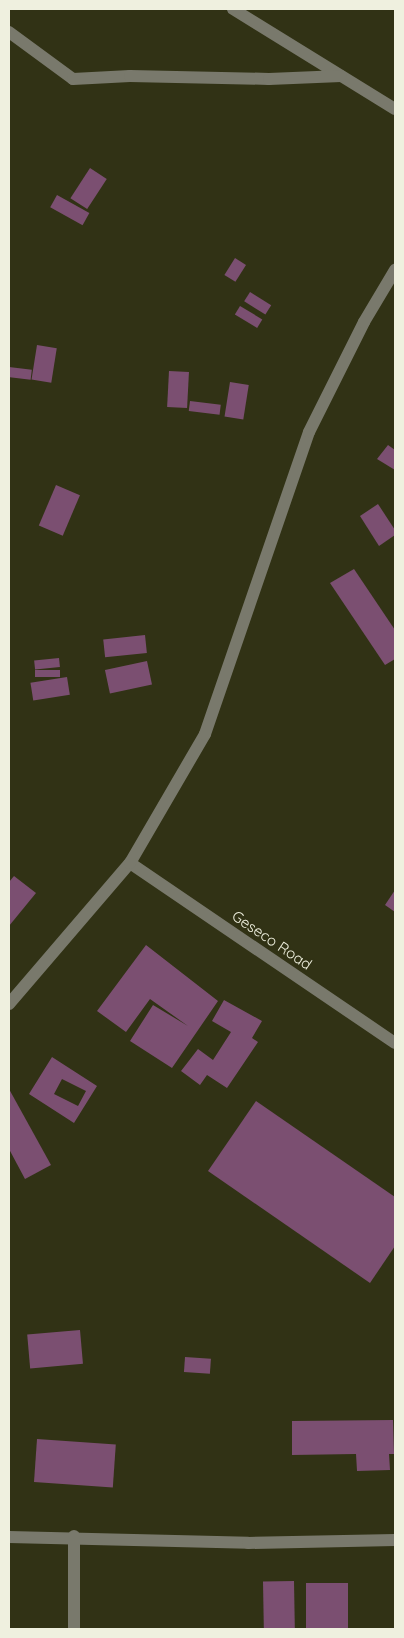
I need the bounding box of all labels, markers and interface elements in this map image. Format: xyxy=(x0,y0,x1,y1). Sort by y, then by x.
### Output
street label: Geseco Road xyxy=(229,907,315,973)

